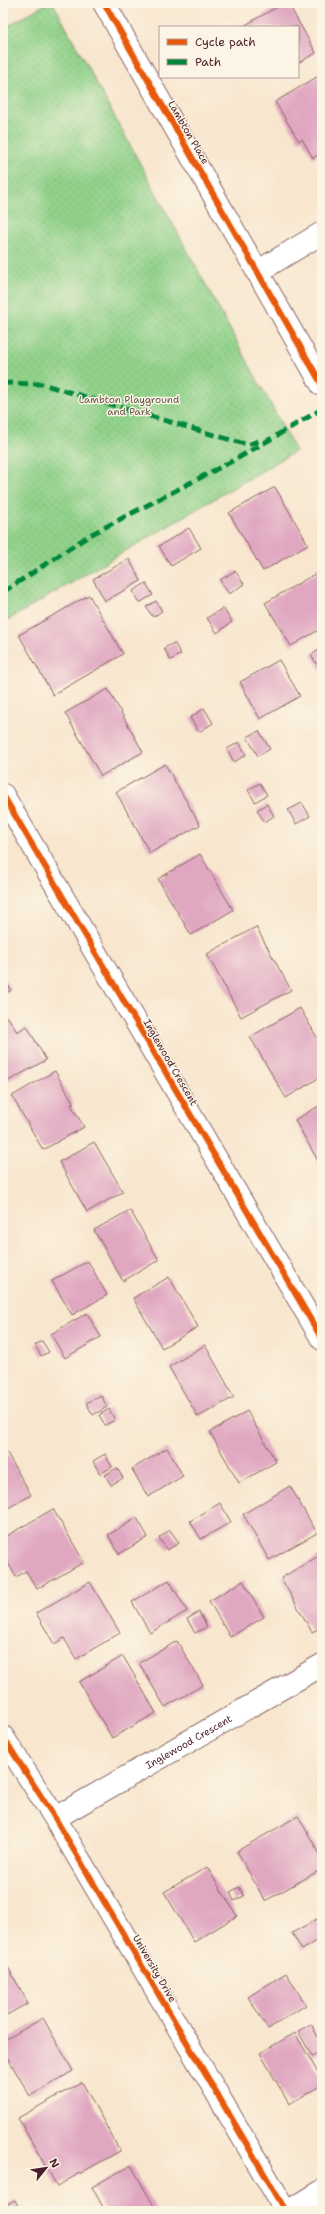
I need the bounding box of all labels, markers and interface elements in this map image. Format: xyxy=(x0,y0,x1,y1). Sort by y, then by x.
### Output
legend xyxy=(159,26,299,78)
text: Cycle path xyxy=(195,34,256,50)
text: Path xyxy=(195,54,221,70)
street label: Lambton Place xyxy=(165,98,212,167)
park label: Lambton Playground and Park xyxy=(79,393,180,418)
street label: Inglewood Crescent xyxy=(141,1017,201,1108)
street label: Inglewood Crescent xyxy=(143,1712,234,1772)
street label: University Drive xyxy=(130,1932,179,2005)
north arrow xyxy=(26,2148,66,2188)
text: N xyxy=(46,2156,63,2171)

